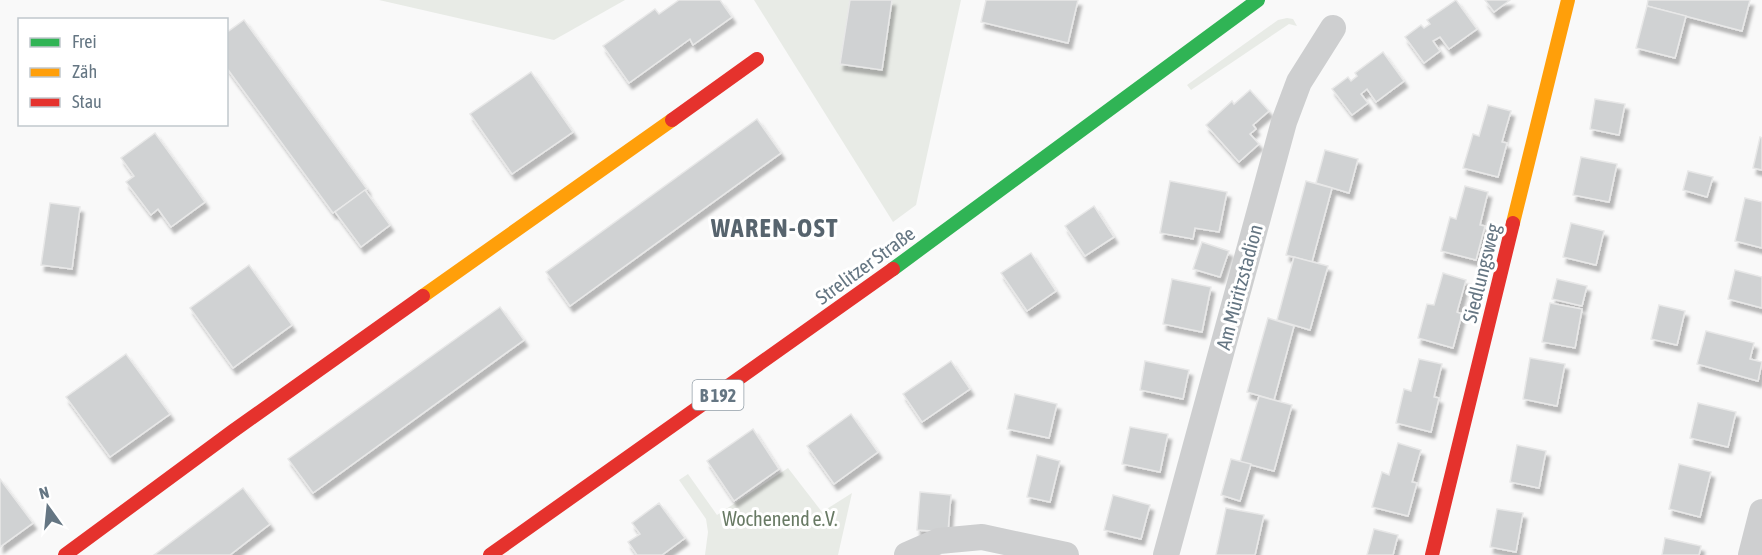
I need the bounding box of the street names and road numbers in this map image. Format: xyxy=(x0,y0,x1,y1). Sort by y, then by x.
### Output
street label: Strelitzer Straße xyxy=(811,221,919,309)
street label: Siedlungsweg xyxy=(1458,221,1504,325)
street label: Am Müritzstadion xyxy=(1211,222,1267,352)
road number: B 192 xyxy=(692,380,744,410)

